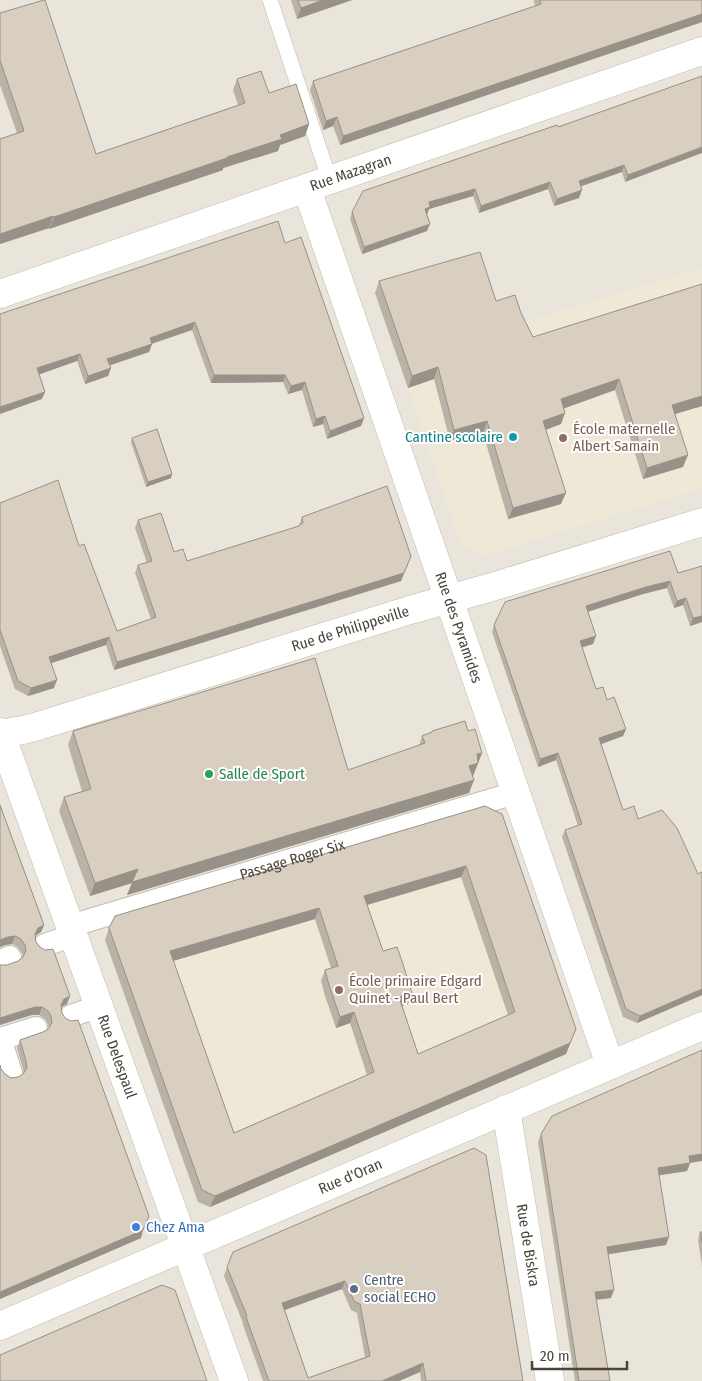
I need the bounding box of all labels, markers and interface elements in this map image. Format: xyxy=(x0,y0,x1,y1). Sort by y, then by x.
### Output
street label: Rue Mazagran xyxy=(307,150,394,195)
place label: École maternelle Albert Samain xyxy=(573,420,675,455)
place label: Cantine scolaire xyxy=(405,428,503,446)
marker: Cantine scolaire xyxy=(507,431,519,443)
marker: École maternelle Albert Samain xyxy=(557,432,569,444)
street label: Rue des Pyramides xyxy=(431,570,486,685)
street label: Rue de Philippeville xyxy=(289,602,411,655)
place label: Salle de Sport xyxy=(219,765,305,783)
marker: Salle de Sport xyxy=(203,768,215,780)
street label: Passage Roger Six xyxy=(238,835,347,884)
place label: École primaire Edgard Quinet - Paul Bert xyxy=(349,972,482,1007)
marker: École primaire Edgard Quinet - Paul Bert xyxy=(333,984,345,996)
street label: Rue Delespaul xyxy=(94,1012,140,1101)
street label: Rue d'Oran xyxy=(316,1155,385,1198)
street label: Rue de Biskra xyxy=(512,1203,544,1288)
place label: Chez Ama xyxy=(146,1218,205,1236)
marker: Chez Ama xyxy=(130,1221,142,1233)
place label: Centre social ECHO xyxy=(364,1271,436,1306)
marker: Centre social ECHO xyxy=(348,1283,360,1295)
scale bar xyxy=(532,1338,627,1370)
text: 20 m xyxy=(540,1347,570,1365)

